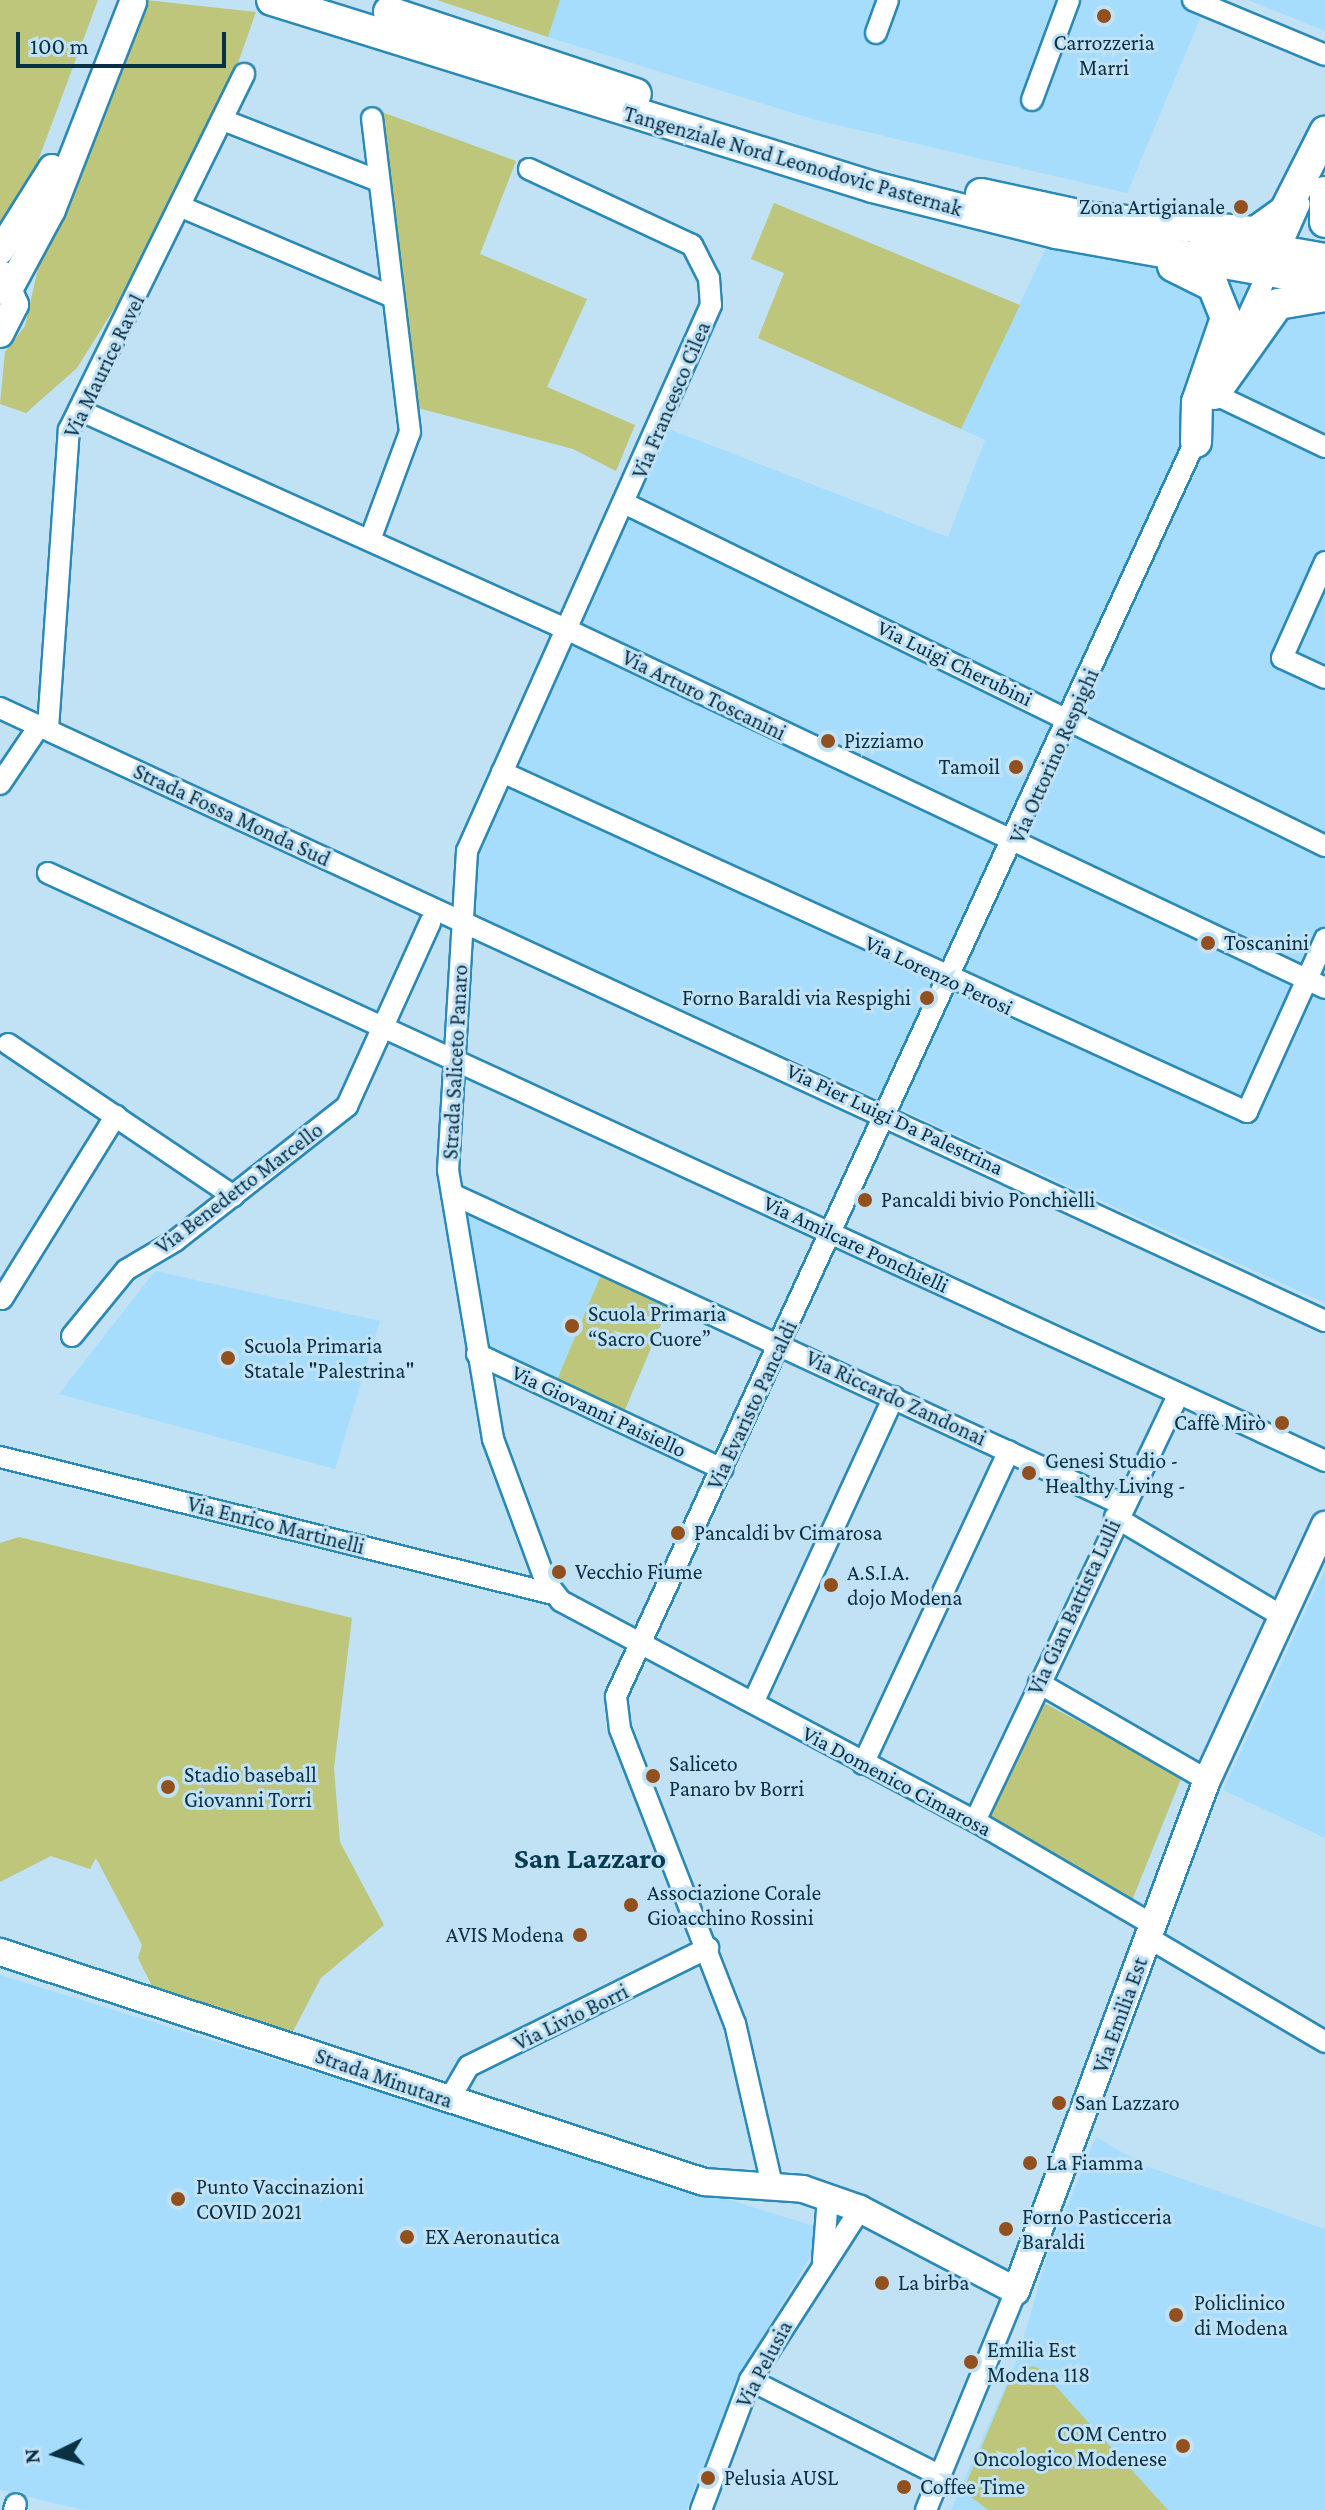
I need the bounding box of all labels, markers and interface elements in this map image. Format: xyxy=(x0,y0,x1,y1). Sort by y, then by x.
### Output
marker: Carrozzeria Marri xyxy=(1095,7,1113,25)
scale bar xyxy=(20,16,230,66)
place label: Carrozzeria Marri xyxy=(1053,29,1155,80)
text: 100 m xyxy=(30,32,89,59)
street label: Tangenziale Nord Leonodovic Pasternak xyxy=(621,100,965,222)
place label: Zona Artigianale xyxy=(1079,194,1225,220)
marker: Zona Artigianale xyxy=(1232,198,1250,216)
street label: Via Maurice Ravel xyxy=(58,290,150,442)
street label: Via Francesco Cilea xyxy=(626,317,716,483)
street label: Via Luigi Cherubini xyxy=(873,614,1037,712)
street label: Via Arturo Toscanini xyxy=(618,644,790,746)
street label: Via Ottorino Respighi xyxy=(1004,665,1104,847)
place label: Pizziamo xyxy=(844,728,924,754)
marker: Pizziamo xyxy=(819,732,837,750)
place label: Tamoil xyxy=(938,754,1000,780)
street label: Strada Fossa Monda Sud xyxy=(129,758,335,872)
marker: Tamoil xyxy=(1007,758,1025,776)
street label: Via Lorenzo Perosi xyxy=(861,929,1017,1021)
place label: Toscanini xyxy=(1224,930,1309,956)
marker: Toscanini xyxy=(1199,934,1217,952)
street label: Strada Saliceto Panaro xyxy=(437,964,473,1160)
place label: Forno Baraldi via Respighi xyxy=(682,985,911,1011)
marker: Forno Baraldi via Respighi xyxy=(918,989,936,1007)
street label: Via Pier Luigi Da Palestrina xyxy=(782,1057,1008,1181)
street label: Via Benedetto Marcello xyxy=(150,1116,328,1260)
place label: Pancaldi bivio Ponchielli xyxy=(881,1187,1095,1213)
street label: Via Amilcare Ponchielli xyxy=(759,1189,953,1299)
marker: Pancaldi bivio Ponchielli xyxy=(856,1191,874,1209)
place label: Scuola Primaria “Sacro Cuore” xyxy=(588,1300,726,1352)
street label: Via Evaristo Pancaldi xyxy=(701,1316,803,1494)
marker: Scuola Primaria “Sacro Cuore” xyxy=(563,1317,581,1335)
place label: Scuola Primaria Statale "Palestrina" xyxy=(244,1332,414,1384)
street label: Via Riccardo Zandonai xyxy=(802,1345,990,1451)
marker: Scuola Primaria Statale "Palestrina" xyxy=(219,1349,237,1367)
street label: Via Giovanni Paisiello xyxy=(507,1359,691,1463)
place label: Caffè Mirò xyxy=(1174,1410,1266,1436)
marker: Caffè Mirò xyxy=(1273,1414,1291,1432)
place label: Genesi Studio - Healthy Living - xyxy=(1045,1447,1186,1498)
marker: Genesi Studio - Healthy Living - xyxy=(1020,1464,1038,1482)
street label: Via Enrico Martinelli xyxy=(185,1490,367,1560)
street label: Via Gian Battista Lulli xyxy=(1022,1515,1126,1699)
place label: Pancaldi bv Cimarosa xyxy=(694,1520,882,1546)
marker: Pancaldi bv Cimarosa xyxy=(669,1524,687,1542)
place label: Vecchio Fiume xyxy=(575,1559,702,1585)
place label: A.S.I.A. dojo Modena xyxy=(847,1559,962,1610)
marker: Vecchio Fiume xyxy=(550,1563,568,1581)
marker: A.S.I.A. dojo Modena xyxy=(822,1576,840,1594)
street label: Via Domenico Cimarosa xyxy=(798,1720,996,1842)
place label: Saliceto Panaro bv Borri xyxy=(669,1750,804,1802)
place label: Stadio baseball Giovanni Torri xyxy=(184,1761,317,1812)
marker: Saliceto Panaro bv Borri xyxy=(644,1767,662,1785)
marker: Stadio baseball Giovanni Torri xyxy=(159,1778,177,1796)
district label: San Lazzaro xyxy=(514,1840,666,1876)
place label: Associazione Corale Gioacchino Rossini xyxy=(647,1879,821,1930)
marker: Associazione Corale Gioacchino Rossini xyxy=(622,1896,640,1914)
place label: AVIS Modena xyxy=(446,1922,564,1948)
marker: AVIS Modena xyxy=(571,1926,589,1944)
street label: Via Emilia Est xyxy=(1087,1953,1153,2077)
street label: Via Livio Borri xyxy=(509,1978,633,2056)
street label: Strada Minutara xyxy=(312,2042,456,2114)
place label: San Lazzaro xyxy=(1075,2090,1180,2116)
marker: San Lazzaro xyxy=(1050,2094,1068,2112)
place label: La Fiamma xyxy=(1046,2150,1143,2176)
marker: La Fiamma xyxy=(1021,2154,1039,2172)
place label: Punto Vaccinazioni COVID 2021 xyxy=(196,2173,364,2224)
marker: Punto Vaccinazioni COVID 2021 xyxy=(167,2188,189,2210)
place label: Forno Pasticceria Baraldi xyxy=(1022,2203,1172,2254)
marker: Forno Pasticceria Baraldi xyxy=(997,2220,1015,2238)
place label: EX Aeronautica xyxy=(425,2224,560,2250)
marker: EX Aeronautica xyxy=(396,2226,418,2248)
place label: La birba xyxy=(898,2270,970,2296)
marker: La birba xyxy=(873,2274,891,2292)
place label: Policlinico di Modena xyxy=(1194,2289,1288,2340)
marker: Policlinico di Modena xyxy=(1165,2304,1187,2326)
street label: Via Pelusia xyxy=(730,2316,798,2412)
place label: Emilia Est Modena 118 xyxy=(987,2336,1090,2388)
marker: Emilia Est Modena 118 xyxy=(962,2353,980,2371)
north arrow xyxy=(16,2414,96,2494)
place label: COM Centro Oncologico Modenese xyxy=(973,2420,1167,2472)
marker: COM Centro Oncologico Modenese xyxy=(1174,2437,1192,2455)
text: N xyxy=(18,2448,45,2465)
place label: Pelusia AUSL xyxy=(724,2465,838,2491)
marker: Pelusia AUSL xyxy=(699,2469,717,2487)
place label: Coffee Time xyxy=(920,2474,1025,2500)
marker: Coffee Time xyxy=(895,2478,913,2496)

